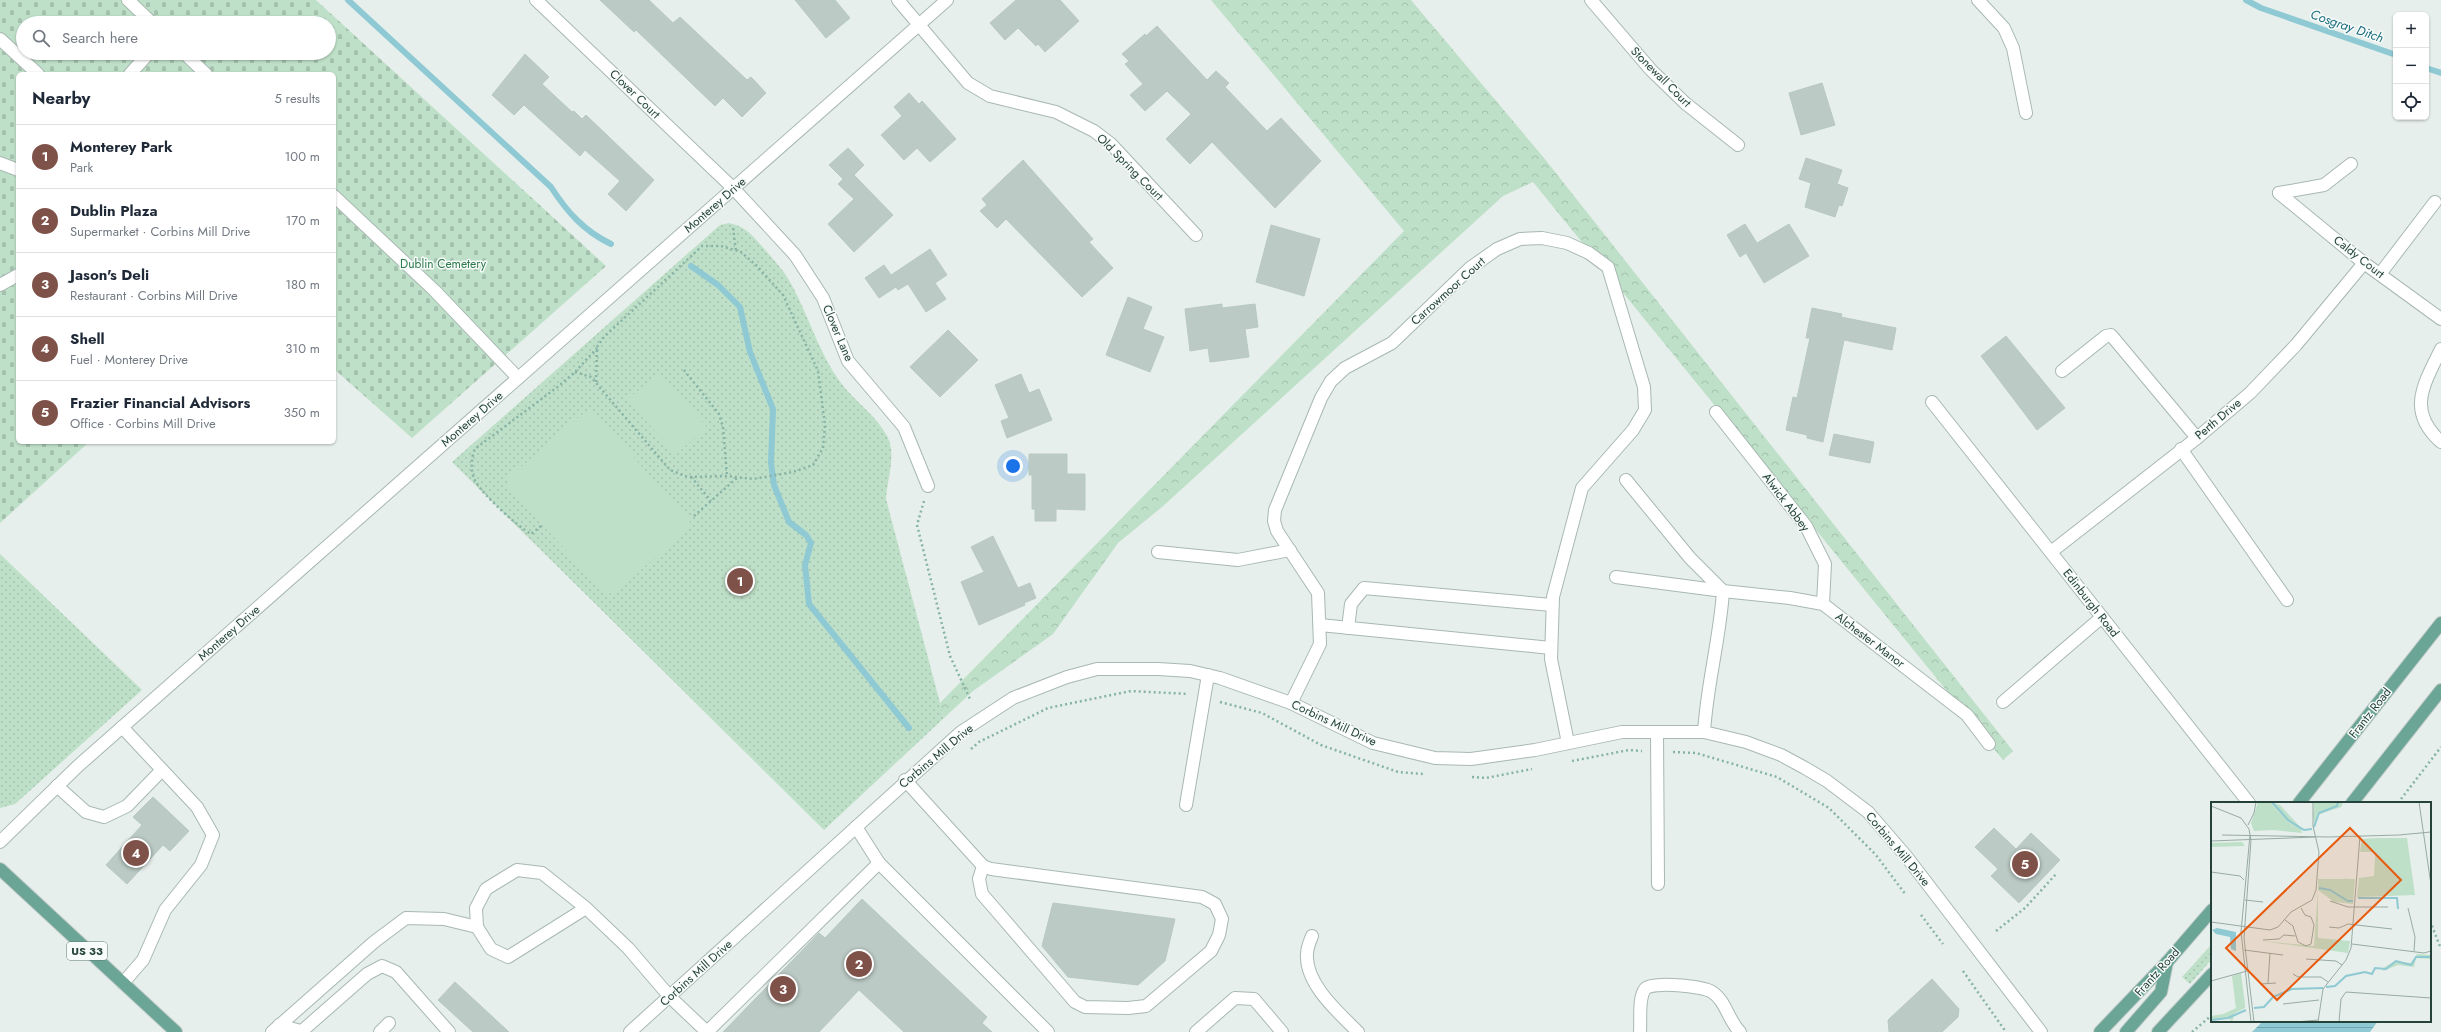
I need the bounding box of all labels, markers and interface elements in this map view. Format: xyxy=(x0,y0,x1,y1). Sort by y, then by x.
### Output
water label: Cosgray Ditch xyxy=(2308,5,2387,48)
map controls xyxy=(2393,12,2429,120)
button: + xyxy=(2393,12,2429,48)
search box xyxy=(16,16,336,60)
icon: search xyxy=(30,27,52,49)
text: Search here xyxy=(62,27,138,49)
street label: Stonewall Court xyxy=(1627,43,1696,112)
button: − xyxy=(2393,48,2429,84)
street label: Clover Court xyxy=(606,65,665,123)
button: locate xyxy=(2393,84,2429,120)
text: Nearby xyxy=(32,86,90,110)
text: 5 results xyxy=(274,89,320,108)
street label: Old Spring Court xyxy=(1092,129,1168,205)
text: Monterey Park xyxy=(70,136,173,158)
text: 1 xyxy=(42,147,48,166)
text: 100 m xyxy=(285,147,320,166)
text: Park xyxy=(70,158,93,177)
street label: Monterey Drive xyxy=(680,173,750,237)
text: Dublin Plaza xyxy=(70,200,158,222)
text: 2 xyxy=(41,211,49,230)
text: 170 m xyxy=(285,211,320,230)
text: Supermarket · Corbins Mill Drive xyxy=(70,222,250,241)
street label: Caldy Court xyxy=(2330,231,2388,283)
street label: Carrowmoor Court xyxy=(1407,253,1489,329)
park label: Dublin Cemetery xyxy=(400,255,487,273)
text: Jason's Deli xyxy=(70,264,149,286)
text: 3 xyxy=(41,275,49,294)
text: 180 m xyxy=(285,275,320,294)
text: Restaurant · Corbins Mill Drive xyxy=(70,286,238,305)
street label: Clover Lane xyxy=(818,302,858,364)
text: Shell xyxy=(70,328,105,350)
text: 4 xyxy=(40,339,50,358)
text: 310 m xyxy=(285,339,320,358)
text: Fuel · Monterey Drive xyxy=(70,350,188,369)
street label: Monterey Drive xyxy=(437,387,507,451)
text: Frazier Financial Advisors xyxy=(70,392,250,414)
street label: Perth Drive xyxy=(2191,394,2245,444)
text: 5 xyxy=(41,403,49,422)
text: 350 m xyxy=(284,403,320,422)
text: Office · Corbins Mill Drive xyxy=(70,414,216,433)
your location xyxy=(1003,456,1023,476)
street label: Alwick Abbey xyxy=(1758,469,1815,536)
street label: Edinburgh Road xyxy=(2058,565,2124,641)
pin: 1 xyxy=(727,566,753,596)
street label: Monterey Drive xyxy=(194,601,264,665)
street label: Alchester Manor xyxy=(1831,608,1909,673)
street label: Frantz Road xyxy=(2344,684,2396,742)
street label: Corbins Mill Drive xyxy=(1288,695,1380,751)
street label: Corbins Mill Drive xyxy=(895,719,977,793)
inset map xyxy=(2211,802,2431,1022)
street label: Corbins Mill Drive xyxy=(1861,808,1935,890)
pin: 4 xyxy=(123,838,149,868)
pin: 5 xyxy=(2012,849,2038,879)
street label: Corbins Mill Drive xyxy=(656,935,736,1011)
road number: US 33 xyxy=(67,942,107,960)
street label: Frantz Road xyxy=(2130,944,2184,1000)
pin: 2 xyxy=(846,949,872,979)
pin: 3 xyxy=(770,974,796,1004)

